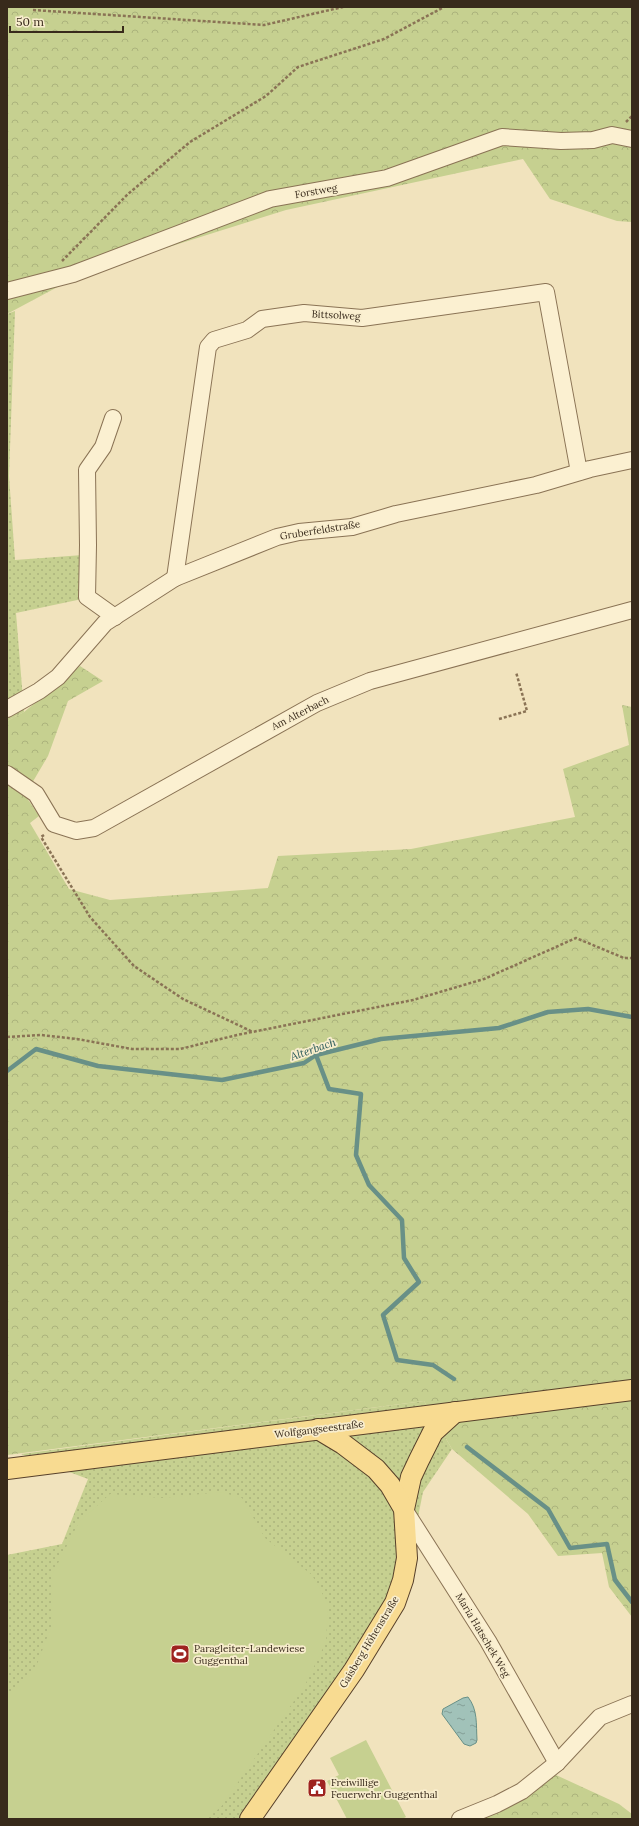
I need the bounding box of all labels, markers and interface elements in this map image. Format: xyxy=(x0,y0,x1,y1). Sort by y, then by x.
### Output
scale bar xyxy=(10,8,123,34)
text: 50 m xyxy=(16,14,44,29)
street label: Forstweg xyxy=(294,181,339,201)
street label: Bittsolweg xyxy=(311,307,361,323)
street label: Gruberfeldstraße xyxy=(279,517,362,543)
street label: Am Alterbach xyxy=(268,693,331,733)
water label: Alterbach xyxy=(287,1034,338,1064)
street label: Wolfgangseestraße xyxy=(274,1417,365,1441)
street label: Maria Hatschek Weg xyxy=(453,1591,513,1680)
street label: Gaisberg Höhenstraße xyxy=(336,1593,402,1690)
place label: Paragleiter-Landewiese Guggenthal xyxy=(194,1642,305,1667)
sports icon: Paragleiter-Landewiese Guggenthal xyxy=(169,1643,191,1665)
place label: Freiwillige Feuerwehr Guggenthal xyxy=(331,1776,438,1801)
public building icon: Freiwillige Feuerwehr Guggenthal xyxy=(306,1777,328,1799)

